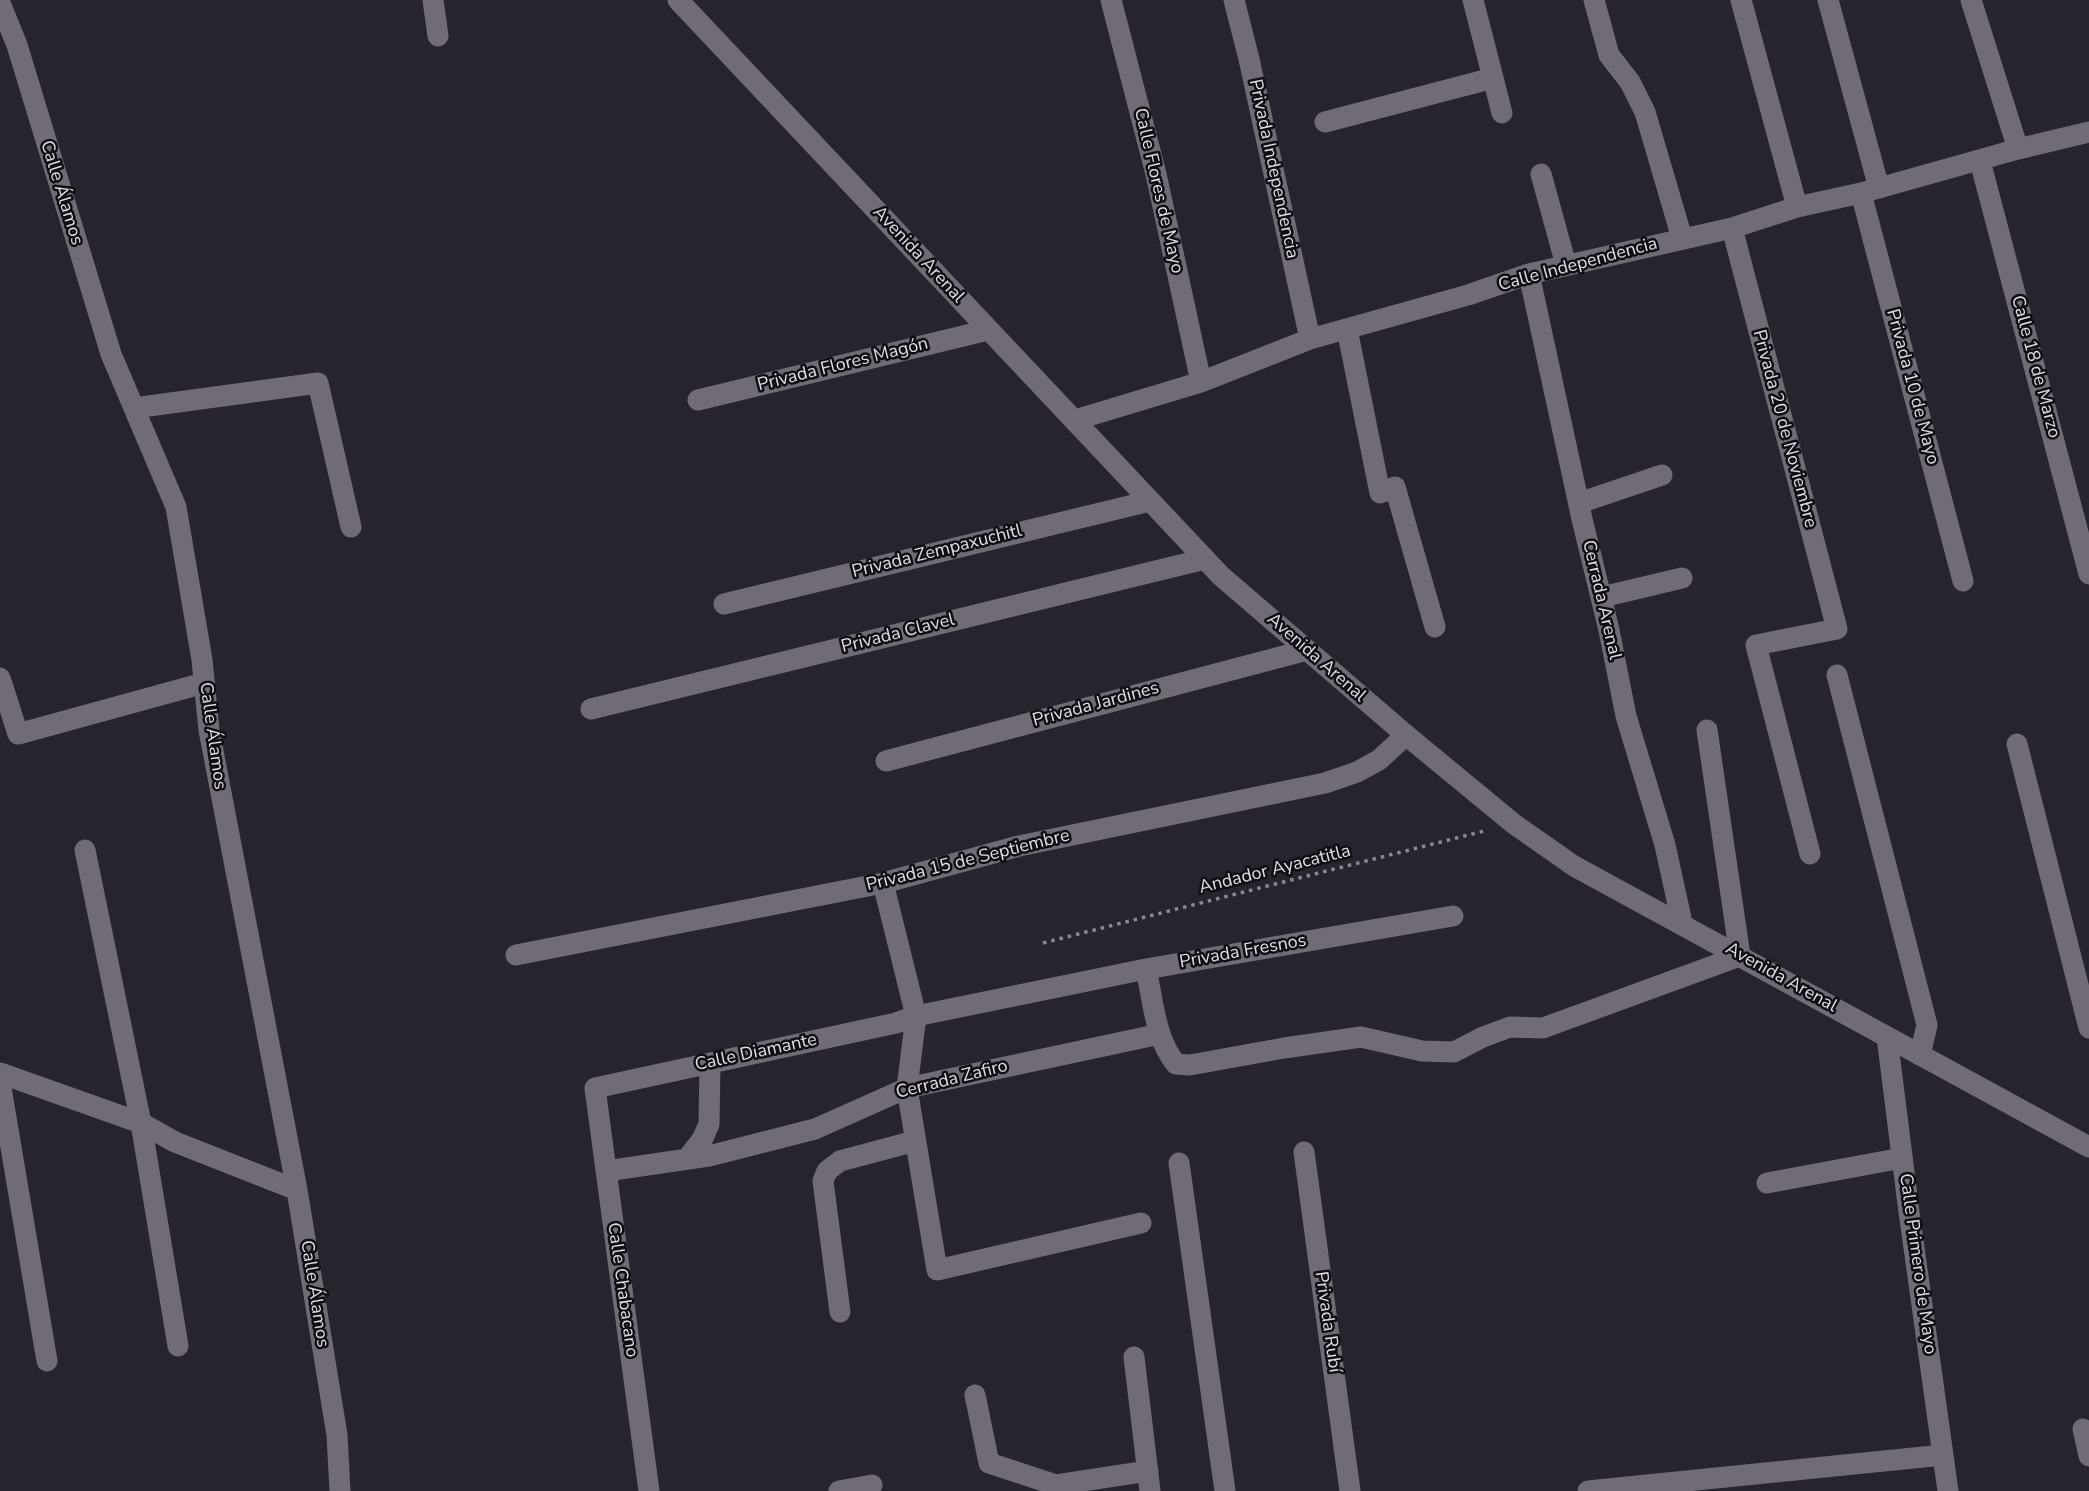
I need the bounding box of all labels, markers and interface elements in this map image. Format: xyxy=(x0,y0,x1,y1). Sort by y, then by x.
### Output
street label: Privada Independencia xyxy=(1243,77,1303,261)
street label: Calle Flores de Mayo xyxy=(1128,106,1188,276)
street label: Calle Álamos xyxy=(35,138,87,248)
street label: Avenida Arenal xyxy=(868,202,968,308)
street label: Calle Independencia xyxy=(1496,233,1660,297)
street label: Calle 18 de Marzo xyxy=(2006,293,2064,441)
street label: Privada 10 de Mayo xyxy=(1881,307,1943,467)
street label: Privada 20 de Noviembre xyxy=(1747,328,1821,530)
street label: Privada Flores Magón xyxy=(755,333,931,397)
street label: Privada Zempaxuchitl xyxy=(850,520,1024,584)
street label: Cerrada Arenal xyxy=(1577,538,1625,662)
street label: Privada Clavel xyxy=(839,609,957,659)
street label: Avenida Arenal xyxy=(1262,609,1370,707)
street label: Privada Jardines xyxy=(1030,678,1162,732)
street label: Calle Álamos xyxy=(194,681,230,791)
street label: Privada 15 de Septiembre xyxy=(864,825,1072,897)
street label: Andador Ayacatitla xyxy=(1197,841,1353,899)
street label: Privada Fresnos xyxy=(1178,930,1308,974)
street label: Avenida Arenal xyxy=(1721,938,1841,1018)
street label: Calle Diamante xyxy=(693,1030,819,1076)
street label: Cerrada Zafiro xyxy=(894,1056,1010,1104)
street label: Calle Primero de Mayo xyxy=(1894,1172,1940,1356)
street label: Calle Chabacano xyxy=(602,1221,642,1359)
street label: Calle Álamos xyxy=(295,1239,333,1349)
street label: Privada Rubí xyxy=(1309,1270,1345,1374)

